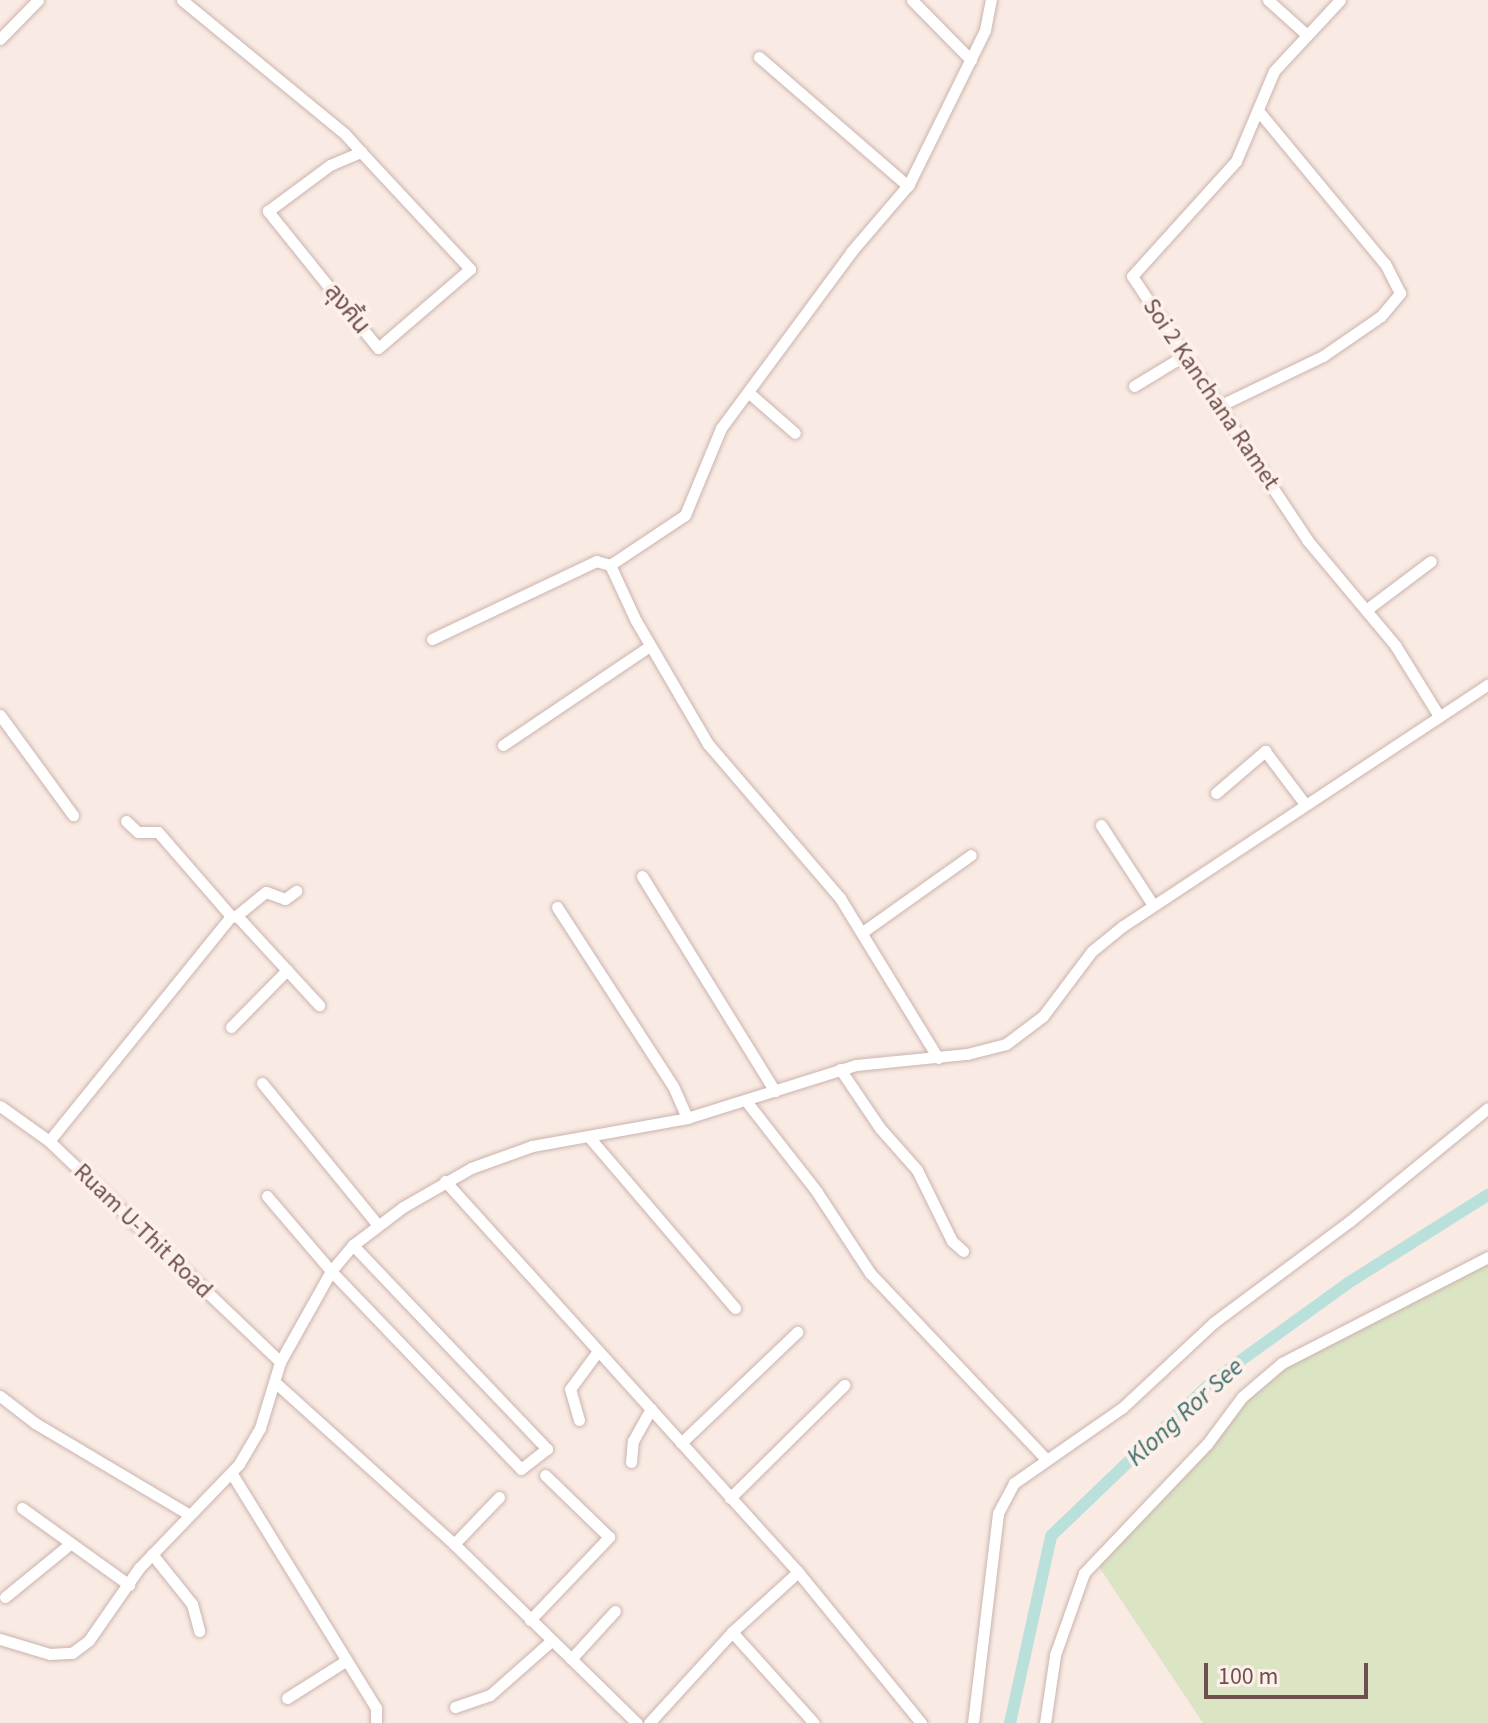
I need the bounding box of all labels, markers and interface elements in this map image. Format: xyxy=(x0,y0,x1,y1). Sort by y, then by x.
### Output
street label: ลุงคิ้น xyxy=(318,278,376,340)
street label: Soi 2 Kanchana Ramet xyxy=(1136,293,1286,495)
street label: Ruam U-Thit Road xyxy=(68,1158,218,1304)
water label: Klong Ror See xyxy=(1120,1351,1250,1473)
scale bar xyxy=(1208,1647,1372,1697)
text: 100 m xyxy=(1218,1659,1278,1694)

